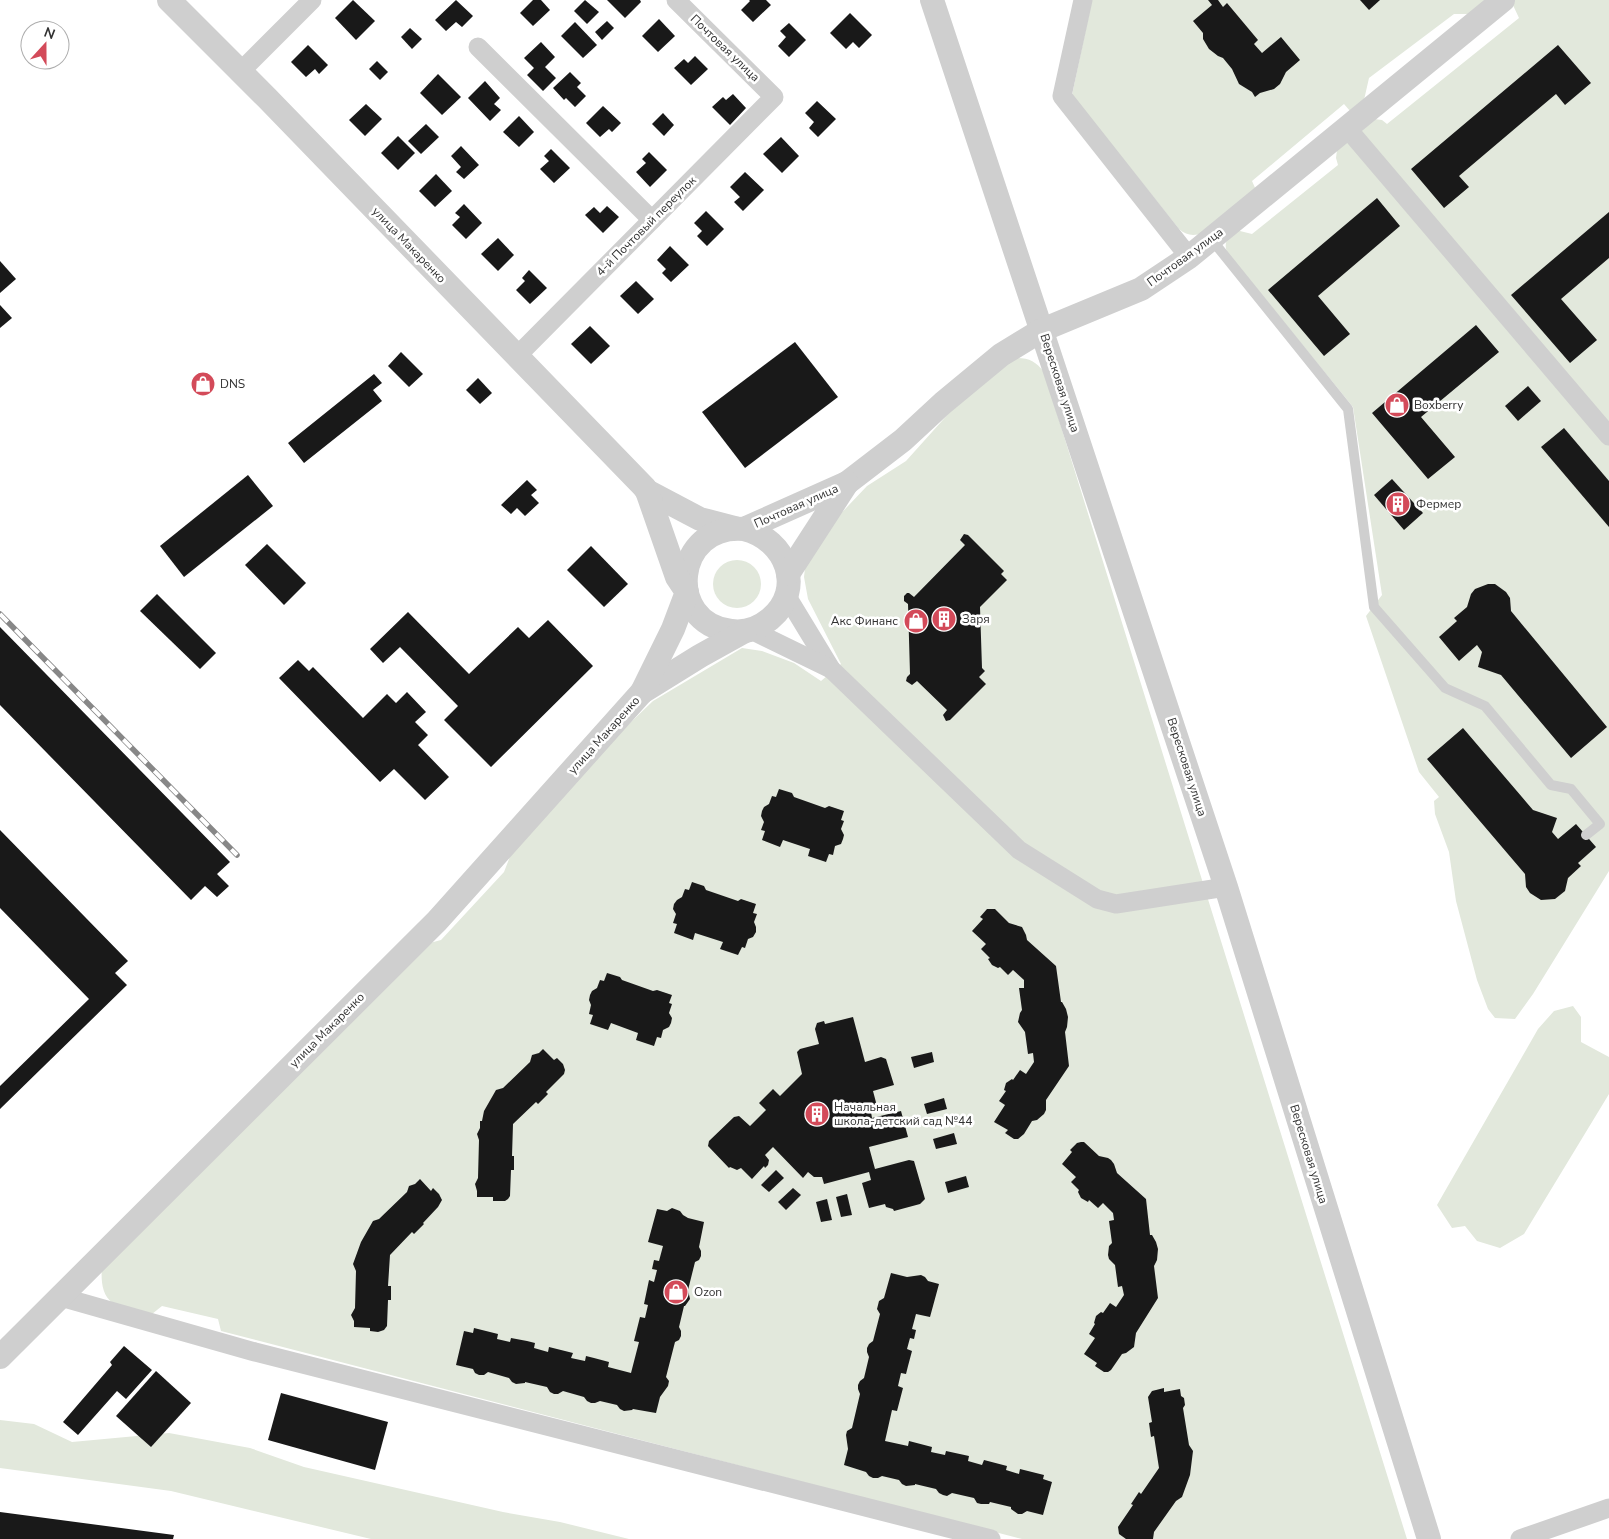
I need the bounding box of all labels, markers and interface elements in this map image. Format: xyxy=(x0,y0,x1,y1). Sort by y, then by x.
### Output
street label: Почтовая улица xyxy=(687,11,763,85)
north arrow xyxy=(20,20,70,70)
text: N xyxy=(41,23,58,44)
street label: 4-й Почтовый переулок xyxy=(592,172,700,280)
street label: улица Макаренко xyxy=(369,204,450,287)
street label: Почтовая улица xyxy=(1144,224,1226,290)
street label: Вересковая улица xyxy=(1036,332,1084,434)
shop icon: DNS xyxy=(190,371,216,397)
place label: DNS xyxy=(220,376,245,392)
shop icon: Boxberry xyxy=(1384,392,1410,418)
place label: Boxberry xyxy=(1414,397,1464,413)
street label: Почтовая улица xyxy=(751,480,841,532)
building icon: Фермер xyxy=(1385,491,1411,517)
place label: Фермер xyxy=(1416,496,1461,512)
building icon: Заря xyxy=(931,606,957,632)
shop icon: Акс Финанс xyxy=(903,608,929,634)
place label: Заря xyxy=(962,611,990,627)
place label: Акс Финанс xyxy=(831,613,898,629)
street label: улица Макаренко xyxy=(565,692,643,777)
street label: Вересковая улица xyxy=(1163,716,1211,818)
street label: улица Макаренко xyxy=(286,989,368,1071)
place label: Начальная школа-детский сад №44 xyxy=(834,1099,972,1129)
building icon: Начальная школа-детский сад №44 xyxy=(804,1101,830,1127)
street label: Вересковая улица xyxy=(1286,1102,1332,1206)
shop icon: Ozon xyxy=(663,1279,689,1305)
place label: Ozon xyxy=(694,1284,722,1300)

